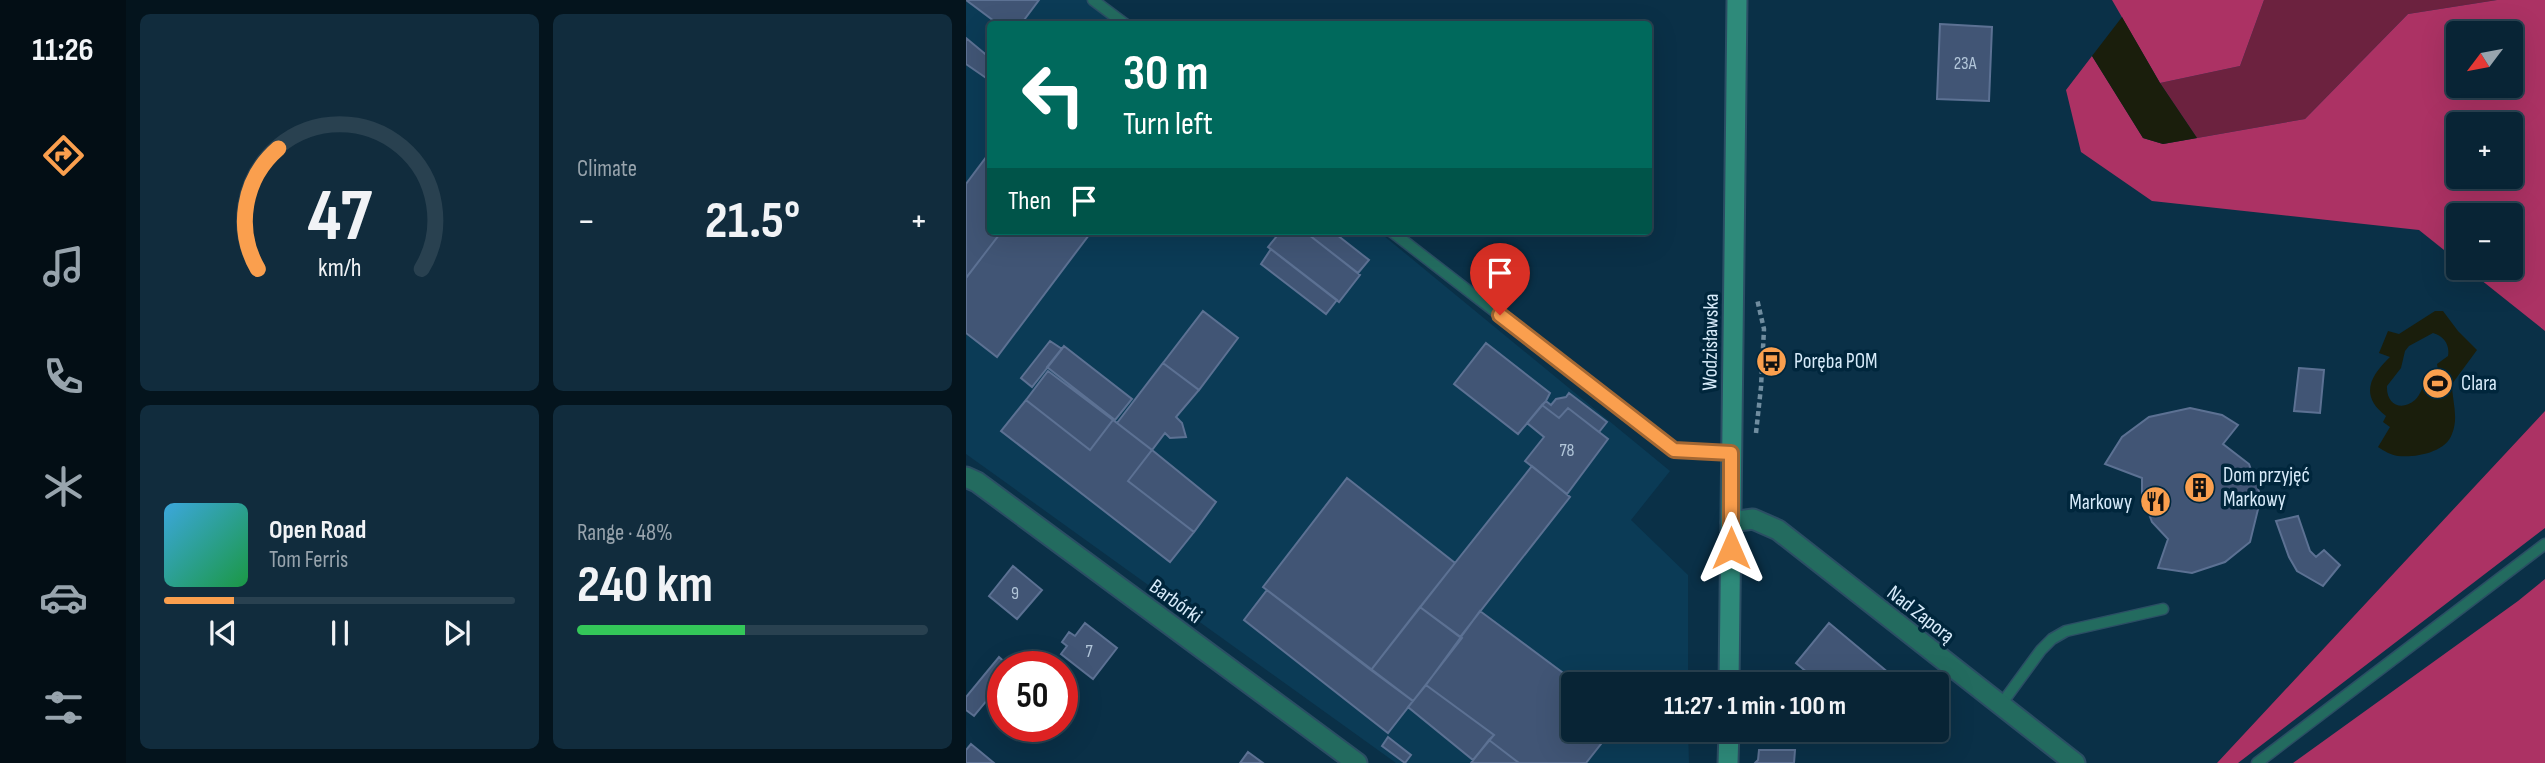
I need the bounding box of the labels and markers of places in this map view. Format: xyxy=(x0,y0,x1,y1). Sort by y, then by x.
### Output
pin xyxy=(1470,243,1530,315)
bus stop icon: Poręba POM xyxy=(1754,344,1788,378)
place label: Poręba POM xyxy=(1794,349,1878,374)
sports icon: Clara xyxy=(2421,366,2455,400)
place label: Clara xyxy=(2461,371,2497,396)
place label: Dom przyjęć Markowy xyxy=(2223,463,2310,512)
building icon: Dom przyjęć Markowy xyxy=(2183,470,2217,504)
restaurant icon: Markowy xyxy=(2138,485,2172,519)
place label: Markowy xyxy=(2069,490,2132,515)

